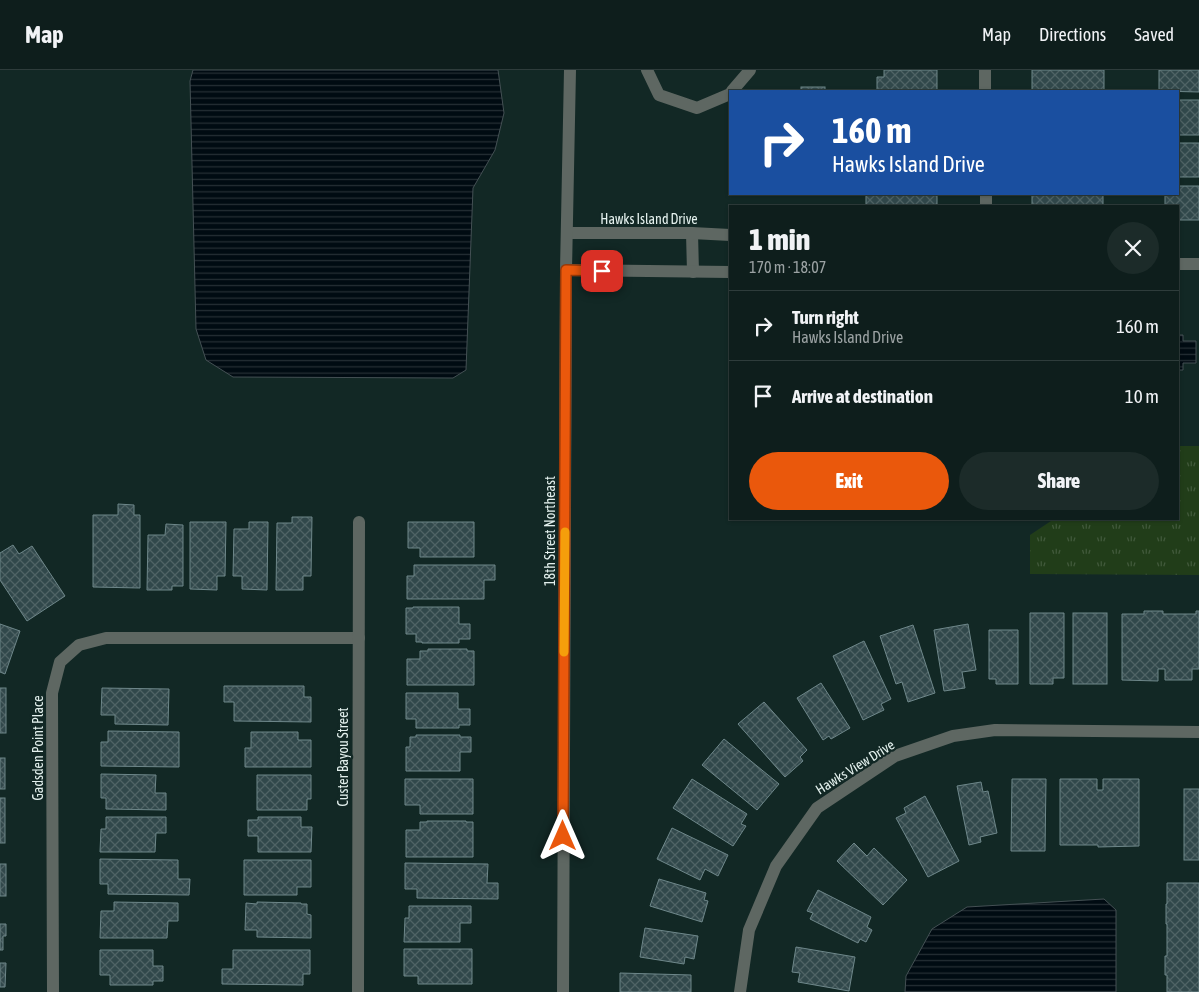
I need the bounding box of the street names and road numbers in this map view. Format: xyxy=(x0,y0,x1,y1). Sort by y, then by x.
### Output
street label: Hawks Island Drive xyxy=(600,211,698,227)
street label: 18th Street Northeast xyxy=(542,476,558,586)
street label: Gadsden Point Place xyxy=(30,695,46,801)
street label: Custer Bayou Street xyxy=(335,707,351,807)
street label: Hawks View Drive xyxy=(813,736,897,798)

